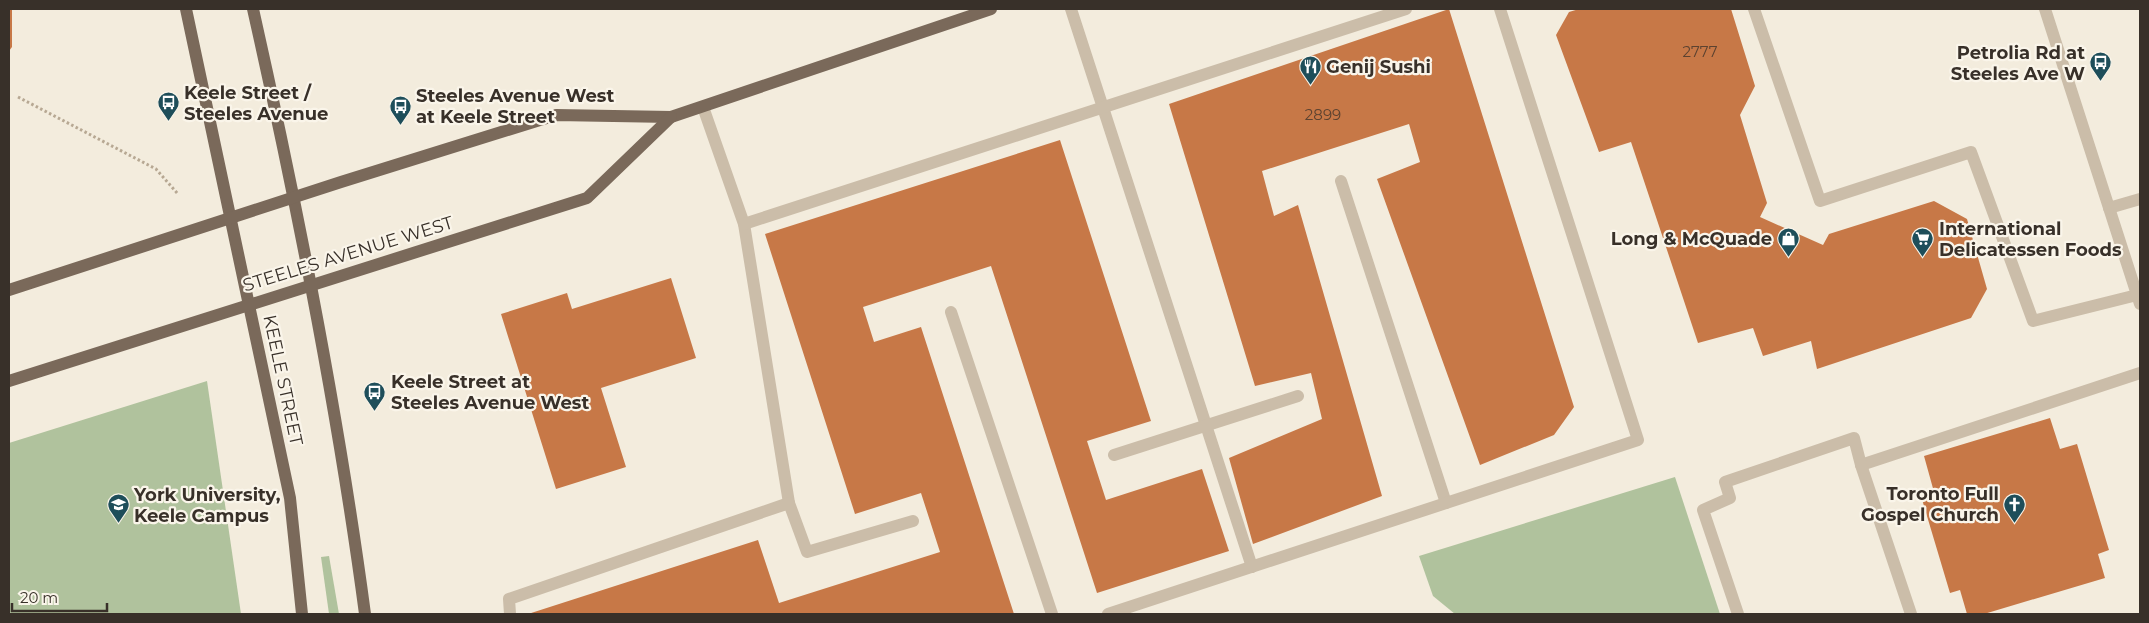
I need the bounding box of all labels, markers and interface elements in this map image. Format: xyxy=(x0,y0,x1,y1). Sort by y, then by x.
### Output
house number: 2777 xyxy=(1683,42,1718,61)
place label: Petrolia Rd at Steeles Ave W xyxy=(1951,42,2085,85)
bus stop icon: Petrolia Rd at Steeles Ave W xyxy=(2089,51,2113,82)
restaurant icon: Genij Sushi xyxy=(1298,55,1322,86)
place label: Genij Sushi xyxy=(1326,56,1431,78)
place label: Keele Street / Steeles Avenue xyxy=(184,82,328,125)
place label: Steeles Avenue West at Keele Street xyxy=(416,85,614,128)
bus stop icon: Keele Street / Steeles Avenue xyxy=(156,91,180,122)
bus stop icon: Steeles Avenue West at Keele Street xyxy=(388,94,412,125)
house number: 2899 xyxy=(1305,105,1341,124)
street label: STEELES AVENUE WEST xyxy=(240,211,457,297)
place label: International Delicatessen Foods xyxy=(1939,218,2122,261)
shop icon: Long & McQuade xyxy=(1776,227,1800,258)
supermarket icon: International Delicatessen Foods xyxy=(1911,227,1935,258)
place label: Long & McQuade xyxy=(1611,228,1772,250)
street label: KEELE STREET xyxy=(258,313,308,448)
place label: Keele Street at Steeles Avenue West xyxy=(391,371,589,414)
bus stop icon: Keele Street at Steeles Avenue West xyxy=(363,380,387,411)
place label: Toronto Full Gospel Church xyxy=(1861,483,1999,526)
place label: York University, Keele Campus xyxy=(133,484,281,527)
church icon: Toronto Full Gospel Church xyxy=(2003,492,2027,523)
school or university icon: York University, Keele Campus xyxy=(106,493,130,524)
scale bar xyxy=(12,580,108,612)
text: 20 m xyxy=(20,588,58,607)

